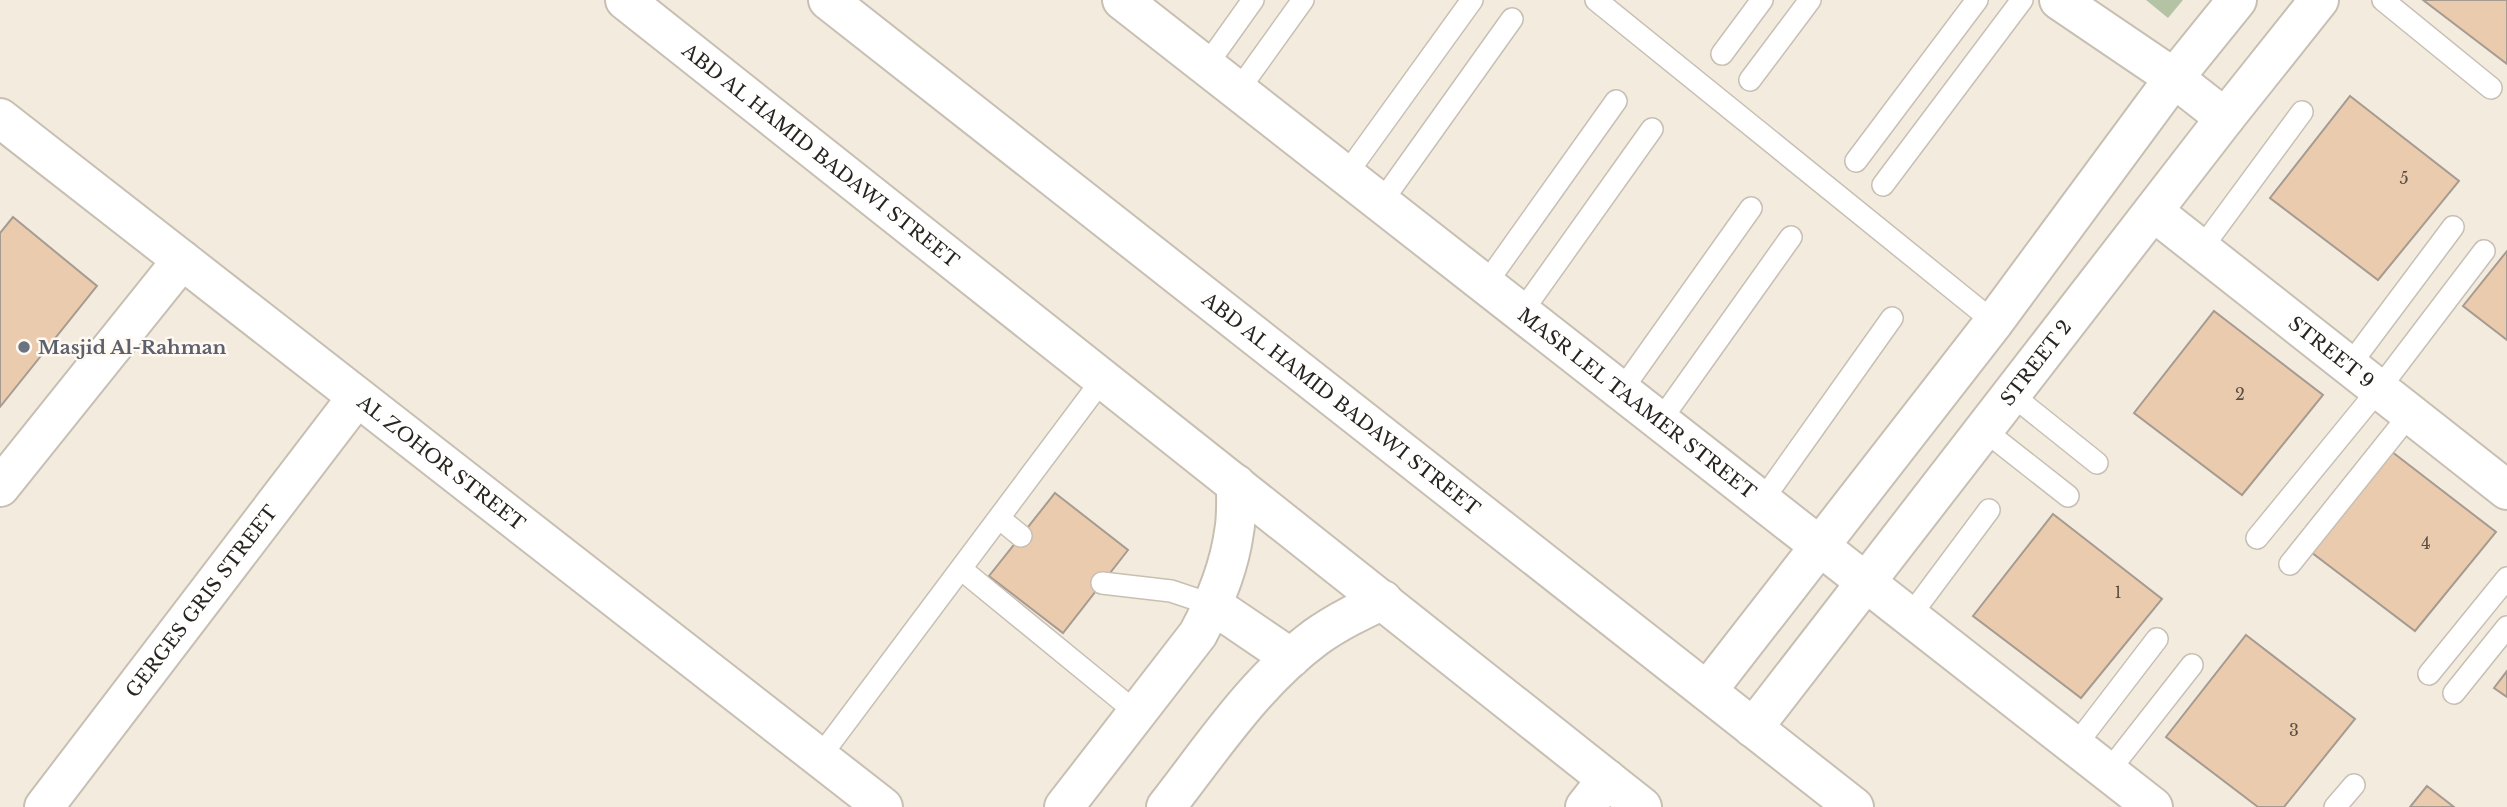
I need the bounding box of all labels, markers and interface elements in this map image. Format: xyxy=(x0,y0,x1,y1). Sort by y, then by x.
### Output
street label: ABD AL HAMID BADAWI STREET xyxy=(677,38,964,272)
house number: 5 xyxy=(2399,168,2409,188)
street label: ABD AL HAMID BADAWI STREET xyxy=(1197,287,1485,520)
street label: MASR LEL TAAMER STREET xyxy=(1513,303,1761,503)
street label: STREET 9 xyxy=(2284,311,2379,393)
street label: STREET 2 xyxy=(1995,315,2076,410)
place label: Masjid Al-Rahman xyxy=(38,336,227,359)
marker: Masjid Al-Rahman xyxy=(16,339,32,355)
house number: 2 xyxy=(2235,384,2245,404)
street label: AL ZOHOR STREET xyxy=(352,390,530,535)
street label: GERGES GRIS STREET xyxy=(121,501,282,702)
house number: 4 xyxy=(2421,533,2431,553)
house number: 1 xyxy=(2114,582,2122,602)
house number: 3 xyxy=(2289,720,2299,740)

